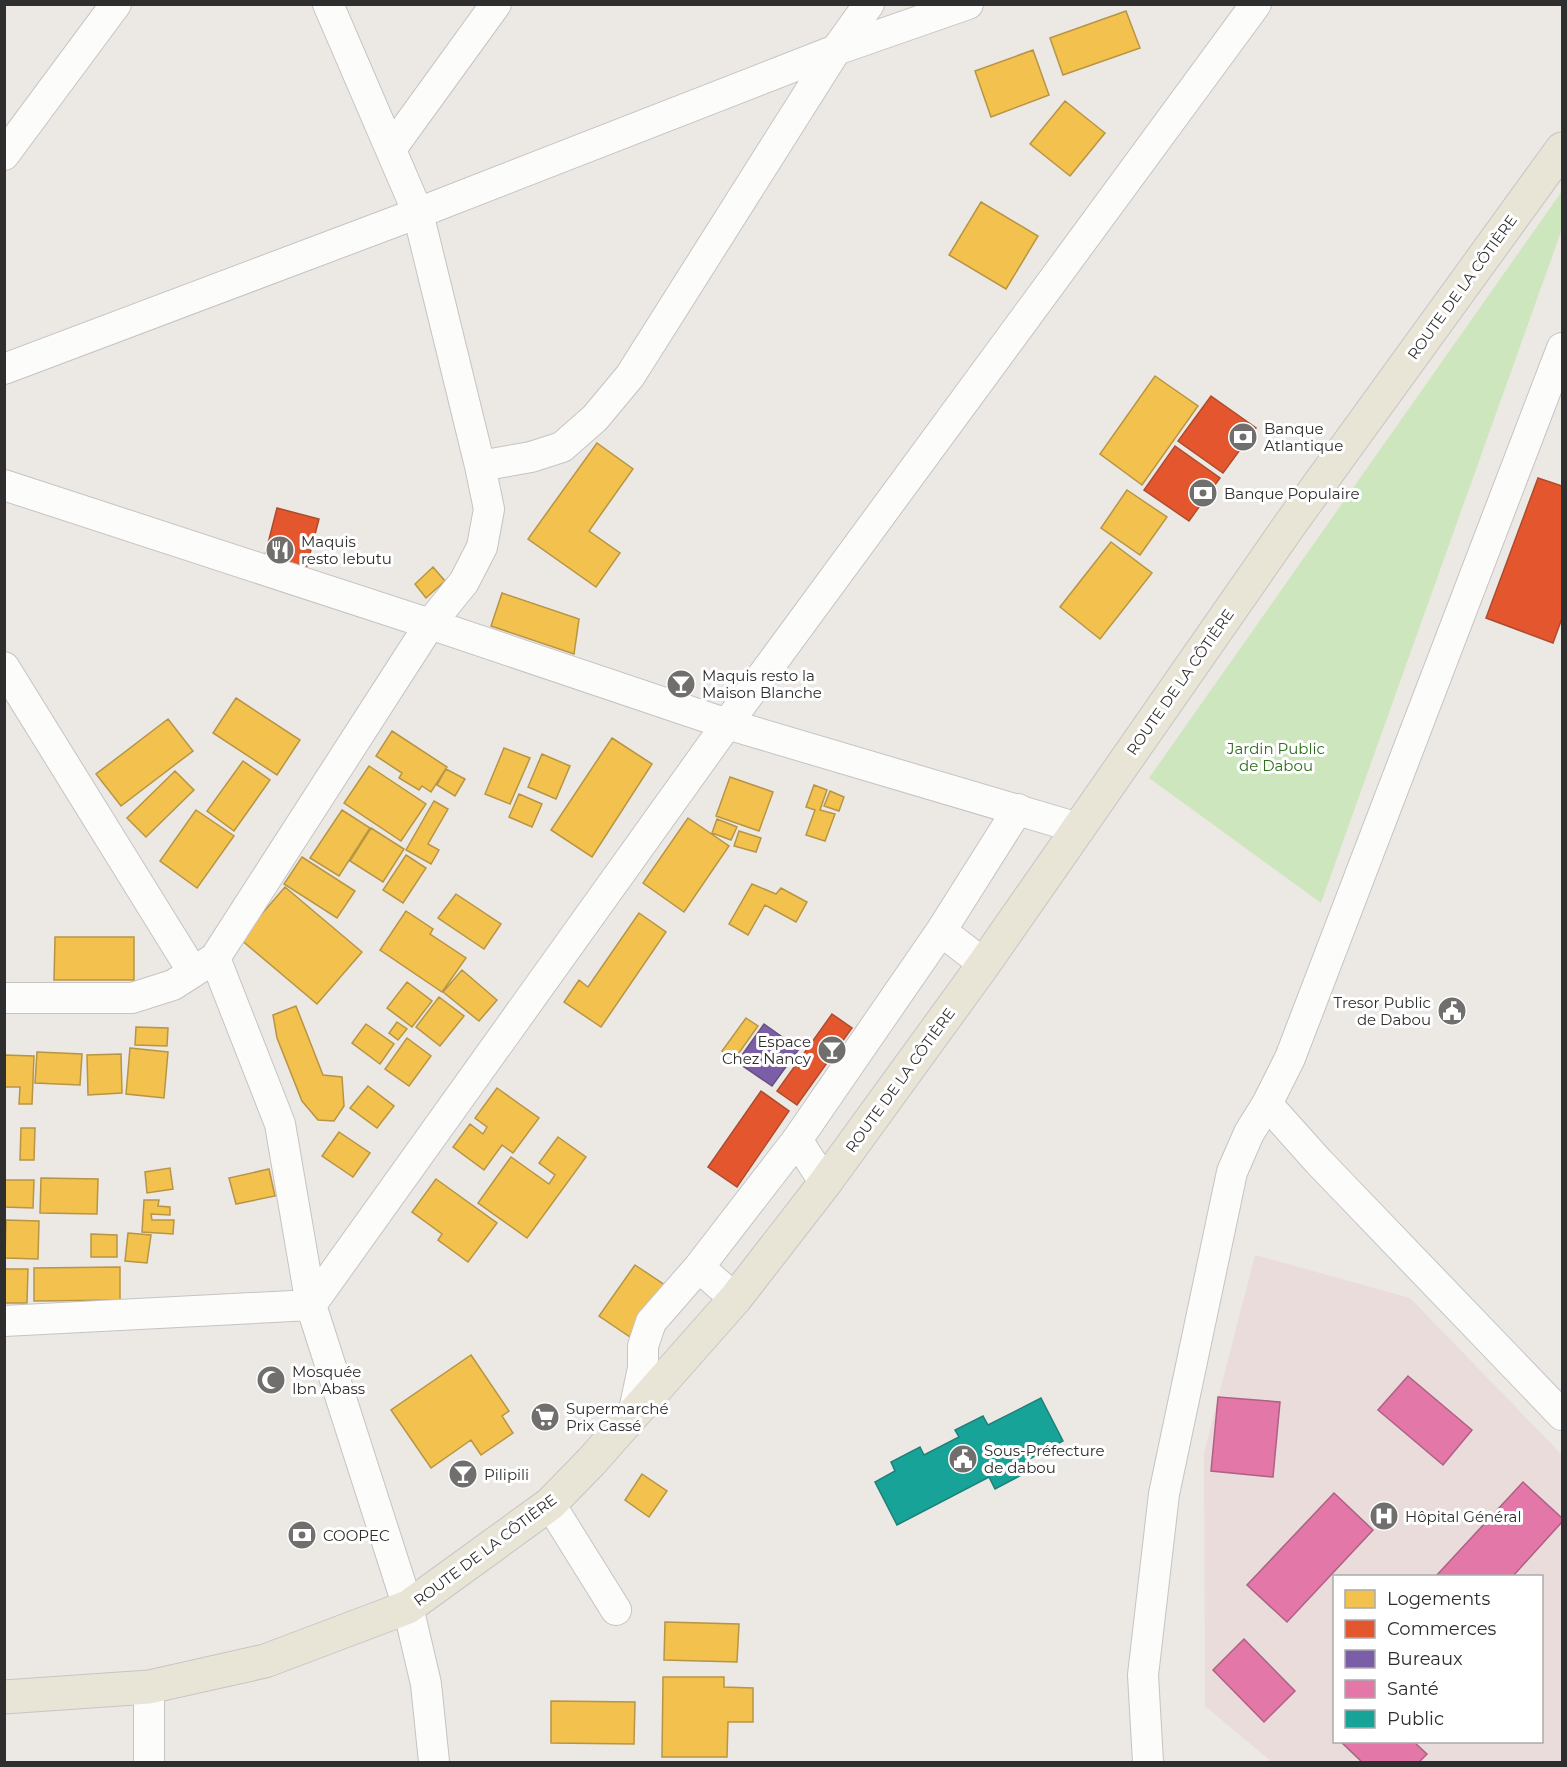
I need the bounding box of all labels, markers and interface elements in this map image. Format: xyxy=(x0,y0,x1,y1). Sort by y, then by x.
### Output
street label: ROUTE DE LA CÔTIÈRE xyxy=(1403,211,1521,363)
place label: Banque Atlantique xyxy=(1264,419,1343,455)
bank icon: Banque Atlantique xyxy=(1227,421,1259,453)
bank icon: Banque Populaire xyxy=(1187,477,1219,509)
place label: Banque Populaire xyxy=(1224,484,1360,503)
place label: Maquis resto lebutu xyxy=(301,532,392,568)
restaurant icon: Maquis resto lebutu xyxy=(264,534,296,566)
street label: ROUTE DE LA CÔTIÈRE xyxy=(1122,605,1238,759)
place label: Maquis resto la Maison Blanche xyxy=(702,666,822,702)
bar icon: Maquis resto la Maison Blanche xyxy=(665,668,697,700)
park label: Jardin Public de Dabou xyxy=(1226,739,1325,775)
place label: Tresor Public de Dabou xyxy=(1334,993,1431,1029)
public building icon: Tresor Public de Dabou xyxy=(1436,995,1468,1027)
street label: ROUTE DE LA CÔTIÈRE xyxy=(841,1004,959,1156)
place label: Espace Chez Nancy xyxy=(722,1032,812,1068)
bar icon: Espace Chez Nancy xyxy=(816,1034,848,1066)
place label: Mosquée Ibn Abass xyxy=(292,1362,365,1398)
mosque icon: Mosquée Ibn Abass xyxy=(255,1364,287,1396)
place label: Supermarché Prix Cassé xyxy=(566,1399,669,1435)
supermarket icon: Supermarché Prix Cassé xyxy=(529,1401,561,1433)
place label: Sous-Préfecture de dabou xyxy=(984,1441,1105,1477)
public building icon: Sous-Préfecture de dabou xyxy=(947,1443,979,1475)
bar icon: Pilipili xyxy=(447,1458,479,1490)
place label: Pilipili xyxy=(484,1465,529,1484)
street label: ROUTE DE LA CÔTIÈRE xyxy=(410,1490,560,1610)
hospital icon: Hôpital Général xyxy=(1368,1500,1400,1532)
place label: Hôpital Général xyxy=(1405,1507,1521,1526)
bank icon: COOPEC xyxy=(286,1519,318,1551)
place label: COOPEC xyxy=(323,1526,390,1545)
legend xyxy=(1333,1575,1543,1743)
text: Logements xyxy=(1387,1588,1490,1610)
text: Commerces xyxy=(1387,1618,1497,1640)
text: Bureaux xyxy=(1387,1648,1463,1670)
text: Santé xyxy=(1387,1678,1439,1700)
text: Public xyxy=(1387,1708,1444,1730)

